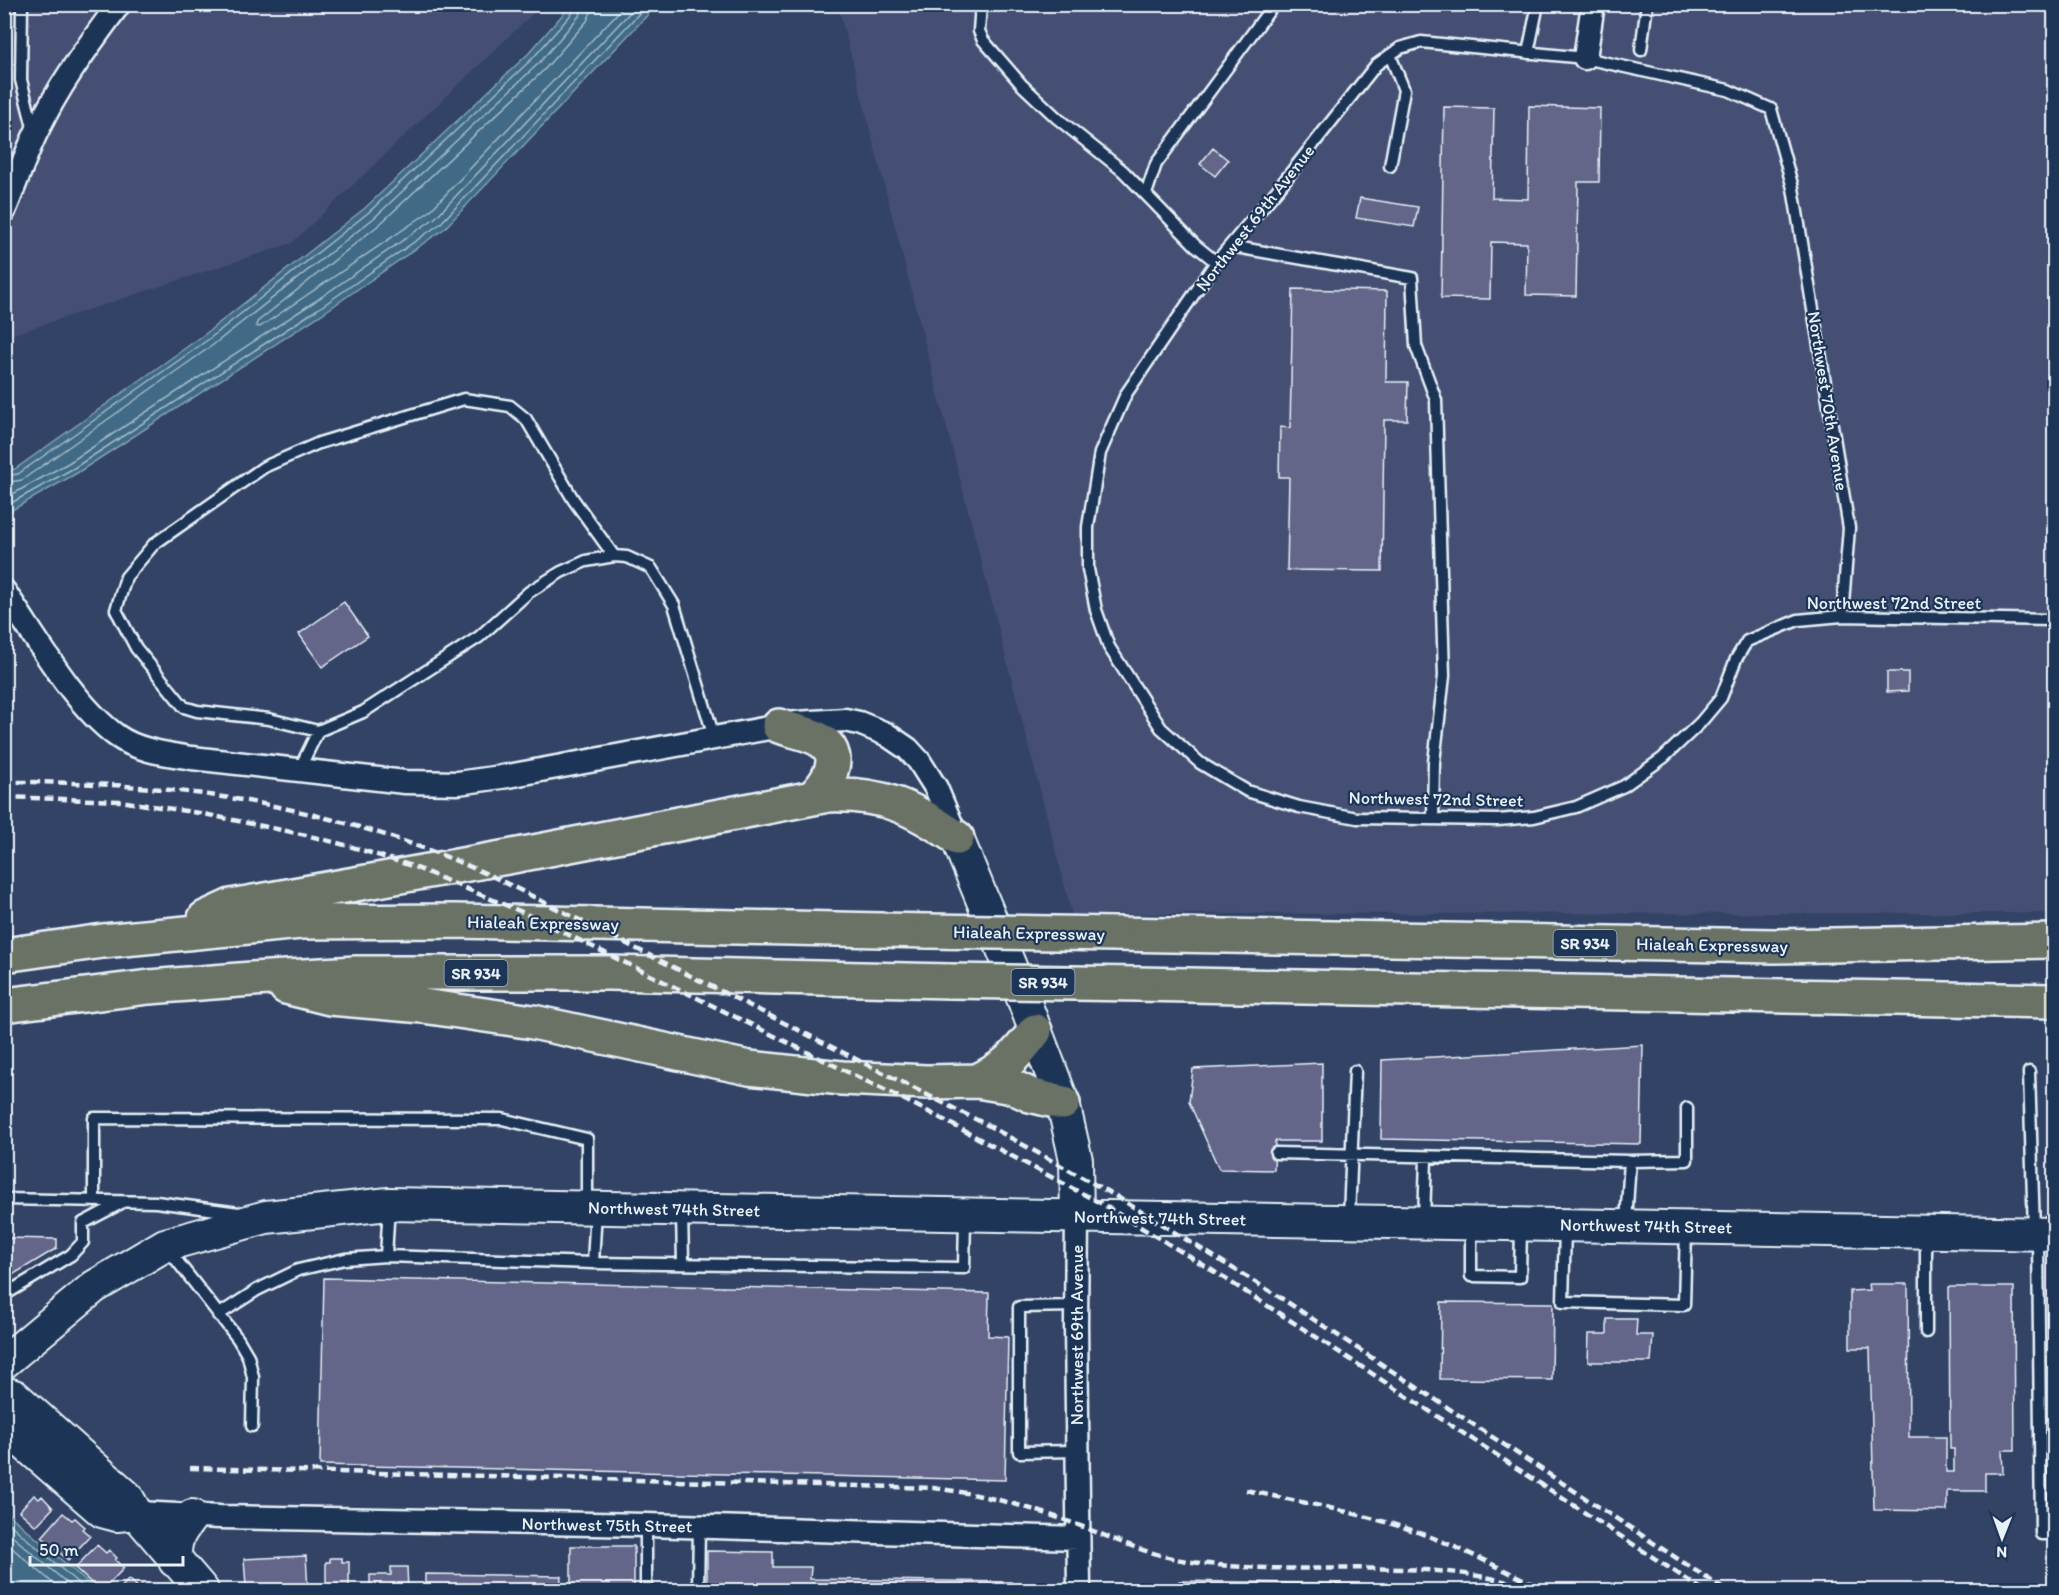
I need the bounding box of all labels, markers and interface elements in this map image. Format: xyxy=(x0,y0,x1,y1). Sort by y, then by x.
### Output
street label: Northwest 69th Avenue xyxy=(1191,140,1319,296)
street label: Northwest 70th Avenue xyxy=(1803,310,1853,492)
street label: Northwest 72nd Street xyxy=(1807,592,1982,614)
street label: Northwest 72nd Street xyxy=(1349,786,1524,812)
street label: Hialeah Expressway xyxy=(467,911,620,935)
street label: Hialeah Expressway xyxy=(953,921,1106,945)
road number: SR 934 xyxy=(1554,930,1616,956)
street label: Hialeah Expressway xyxy=(1636,933,1789,957)
road number: SR 934 xyxy=(444,960,508,986)
road number: SR 934 xyxy=(1012,969,1074,995)
street label: Northwest 74th Street xyxy=(588,1196,760,1222)
street label: Northwest 74th Street xyxy=(1074,1205,1246,1231)
street label: Northwest 74th Street xyxy=(1560,1213,1732,1239)
street label: Northwest 69th Avenue xyxy=(1066,1245,1088,1425)
north arrow xyxy=(1972,1508,2032,1568)
street label: Northwest 75th Street xyxy=(521,1513,693,1537)
scale bar xyxy=(30,1529,183,1567)
text: 50 m xyxy=(39,1539,79,1561)
text: N xyxy=(1996,1543,2007,1562)

